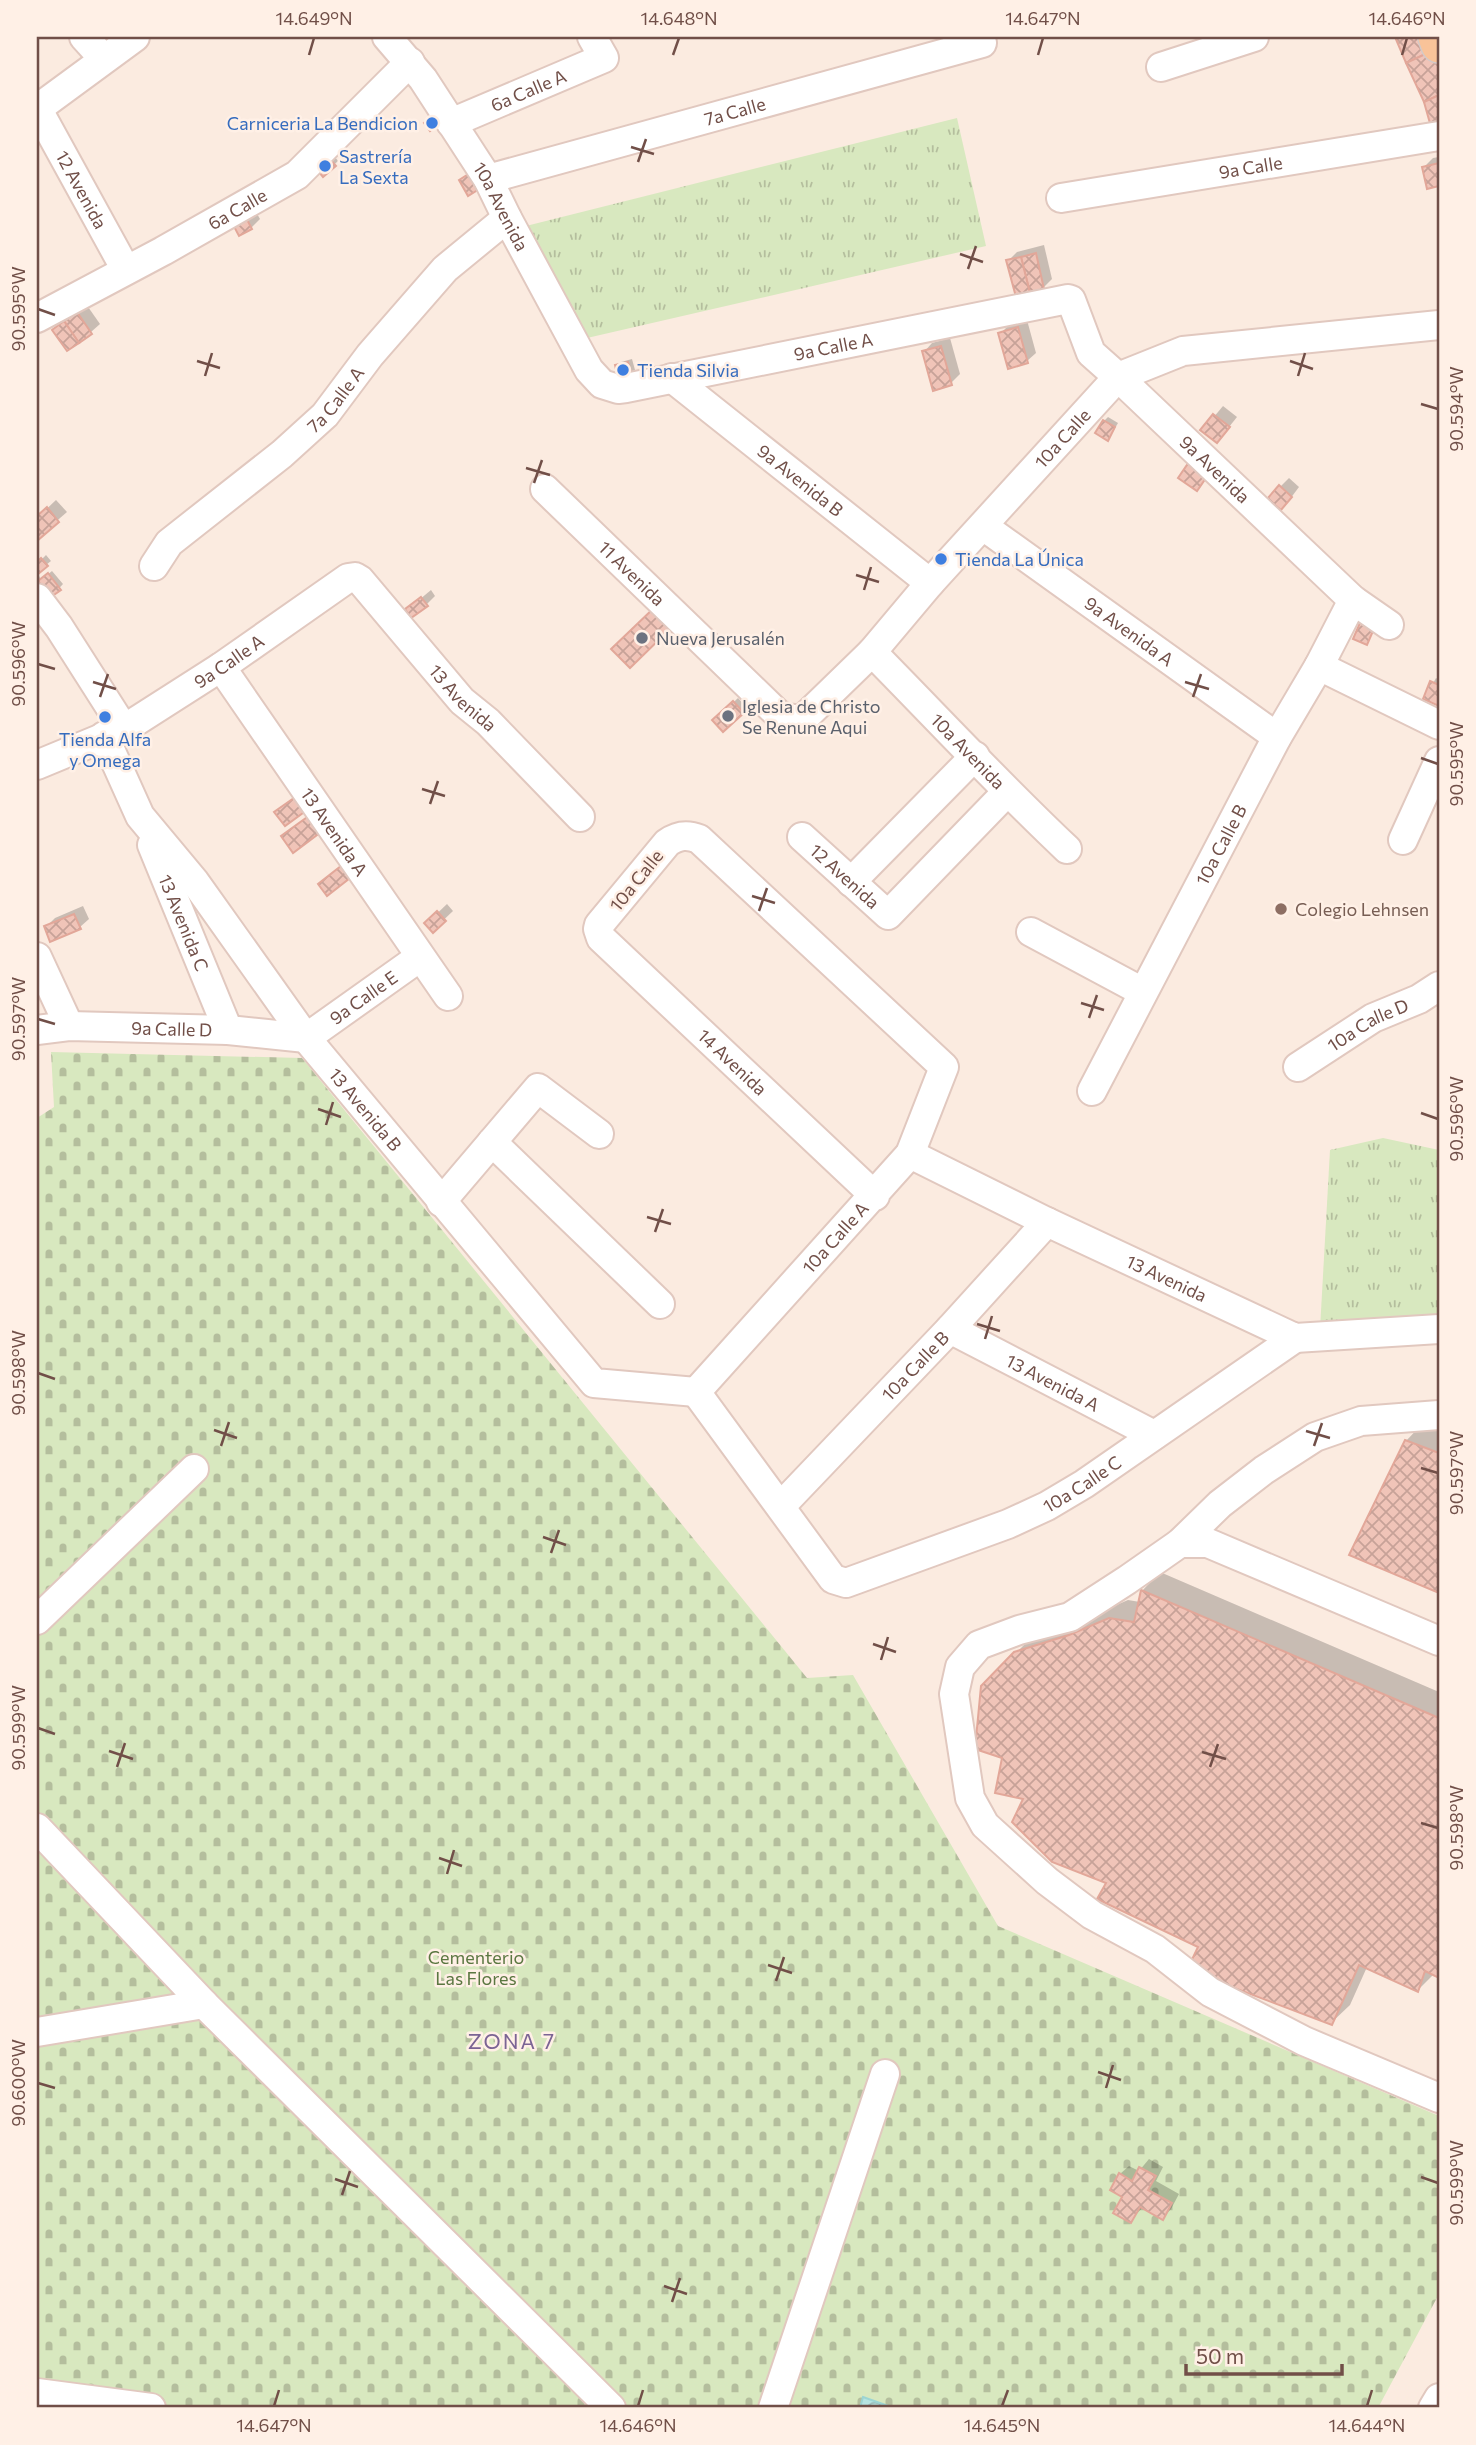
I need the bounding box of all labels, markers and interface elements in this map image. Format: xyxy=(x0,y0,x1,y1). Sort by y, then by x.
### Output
text: 14.649°N xyxy=(276,7,352,29)
text: 14.648°N xyxy=(641,7,717,29)
text: 14.647°N xyxy=(1005,7,1081,29)
text: 14.646°N xyxy=(1369,7,1445,29)
street label: 6a Calle A xyxy=(487,64,569,116)
street label: 7a Calle xyxy=(702,92,768,130)
place label: Carniceria La Bendicion xyxy=(227,112,418,134)
marker: Carniceria La Bendicion xyxy=(424,115,440,131)
place label: Sastrería La Sexta xyxy=(339,145,412,188)
street label: 12 Avenida xyxy=(51,146,112,233)
street label: 9a Calle xyxy=(1217,151,1284,183)
marker: Sastrería La Sexta xyxy=(317,158,333,174)
street label: 10a Avenida xyxy=(469,158,534,255)
street label: 6a Calle xyxy=(204,184,271,234)
text: 90.595°W xyxy=(7,266,29,352)
street label: 9a Calle A xyxy=(792,328,875,365)
place label: Tienda Silvia xyxy=(637,359,739,381)
street label: 7a Calle A xyxy=(302,362,369,437)
marker: Tienda Silvia xyxy=(615,362,631,378)
text: 90.594°W xyxy=(1445,366,1467,452)
street label: 10a Calle xyxy=(1030,404,1095,472)
street label: 9a Avenida xyxy=(1175,430,1255,507)
street label: 9a Avenida B xyxy=(753,439,848,521)
street label: 11 Avenida xyxy=(594,536,670,610)
place label: Tienda La Única xyxy=(955,548,1084,570)
marker: Tienda La Única xyxy=(933,551,949,567)
street label: 9a Avenida A xyxy=(1080,592,1178,670)
text: 90.596°W xyxy=(7,621,29,707)
place label: Nueva Jerusalén xyxy=(656,627,785,649)
street label: 9a Calle A xyxy=(190,629,268,693)
marker: Nueva Jerusalén xyxy=(634,630,650,646)
street label: 13 Avenida xyxy=(425,660,502,736)
place label: Iglesia de Christo Se Renune Aqui xyxy=(742,695,880,738)
marker: Iglesia de Christo Se Renune Aqui xyxy=(720,708,736,724)
street label: 10a Avenida xyxy=(926,708,1010,793)
marker: Tienda Alfa y Omega xyxy=(97,709,113,725)
text: 90.595°W xyxy=(1445,721,1467,807)
place label: Tienda Alfa y Omega xyxy=(59,728,151,771)
street label: 13 Avenida A xyxy=(296,783,373,880)
street label: 10a Calle B xyxy=(1191,801,1251,889)
street label: 12 Avenida xyxy=(806,839,884,913)
street label: 10a Calle xyxy=(605,845,667,915)
street label: 13 Avenida C xyxy=(154,871,214,974)
place label: Colegio Lehnsen xyxy=(1295,898,1429,920)
marker: Colegio Lehnsen xyxy=(1273,901,1289,917)
street label: 9a Calle E xyxy=(325,966,402,1029)
text: 90.597°W xyxy=(7,977,29,1061)
street label: 10a Calle D xyxy=(1323,994,1412,1056)
street label: 9a Calle D xyxy=(131,1017,212,1041)
street label: 14 Avenida xyxy=(693,1024,772,1100)
street label: 13 Avenida B xyxy=(325,1063,406,1155)
text: 90.596°W xyxy=(1445,1076,1467,1162)
street label: 10a Calle A xyxy=(797,1197,873,1278)
street label: 13 Avenida xyxy=(1123,1250,1210,1306)
street label: 10a Calle B xyxy=(877,1326,953,1405)
text: 90.598°W xyxy=(7,1330,29,1416)
street label: 13 Avenida A xyxy=(1002,1349,1103,1416)
text: 90.597°W xyxy=(1445,1431,1467,1515)
street label: 10a Calle C xyxy=(1039,1451,1125,1517)
text: 90.599°W xyxy=(7,1685,29,1771)
text: 90.598°W xyxy=(1445,1785,1467,1871)
park label: Cementerio Las Flores xyxy=(428,1946,524,1989)
district label: ZONA 7 xyxy=(468,2028,556,2053)
text: 90.600°W xyxy=(7,2039,29,2127)
text: 90.599°W xyxy=(1445,2140,1467,2226)
scale bar xyxy=(1186,2333,1341,2377)
text: 50 m xyxy=(1196,2343,1244,2368)
text: 14.647°N xyxy=(236,2414,312,2436)
text: 14.646°N xyxy=(600,2414,676,2436)
text: 14.645°N xyxy=(964,2414,1040,2436)
text: 14.644°N xyxy=(1329,2414,1405,2436)

